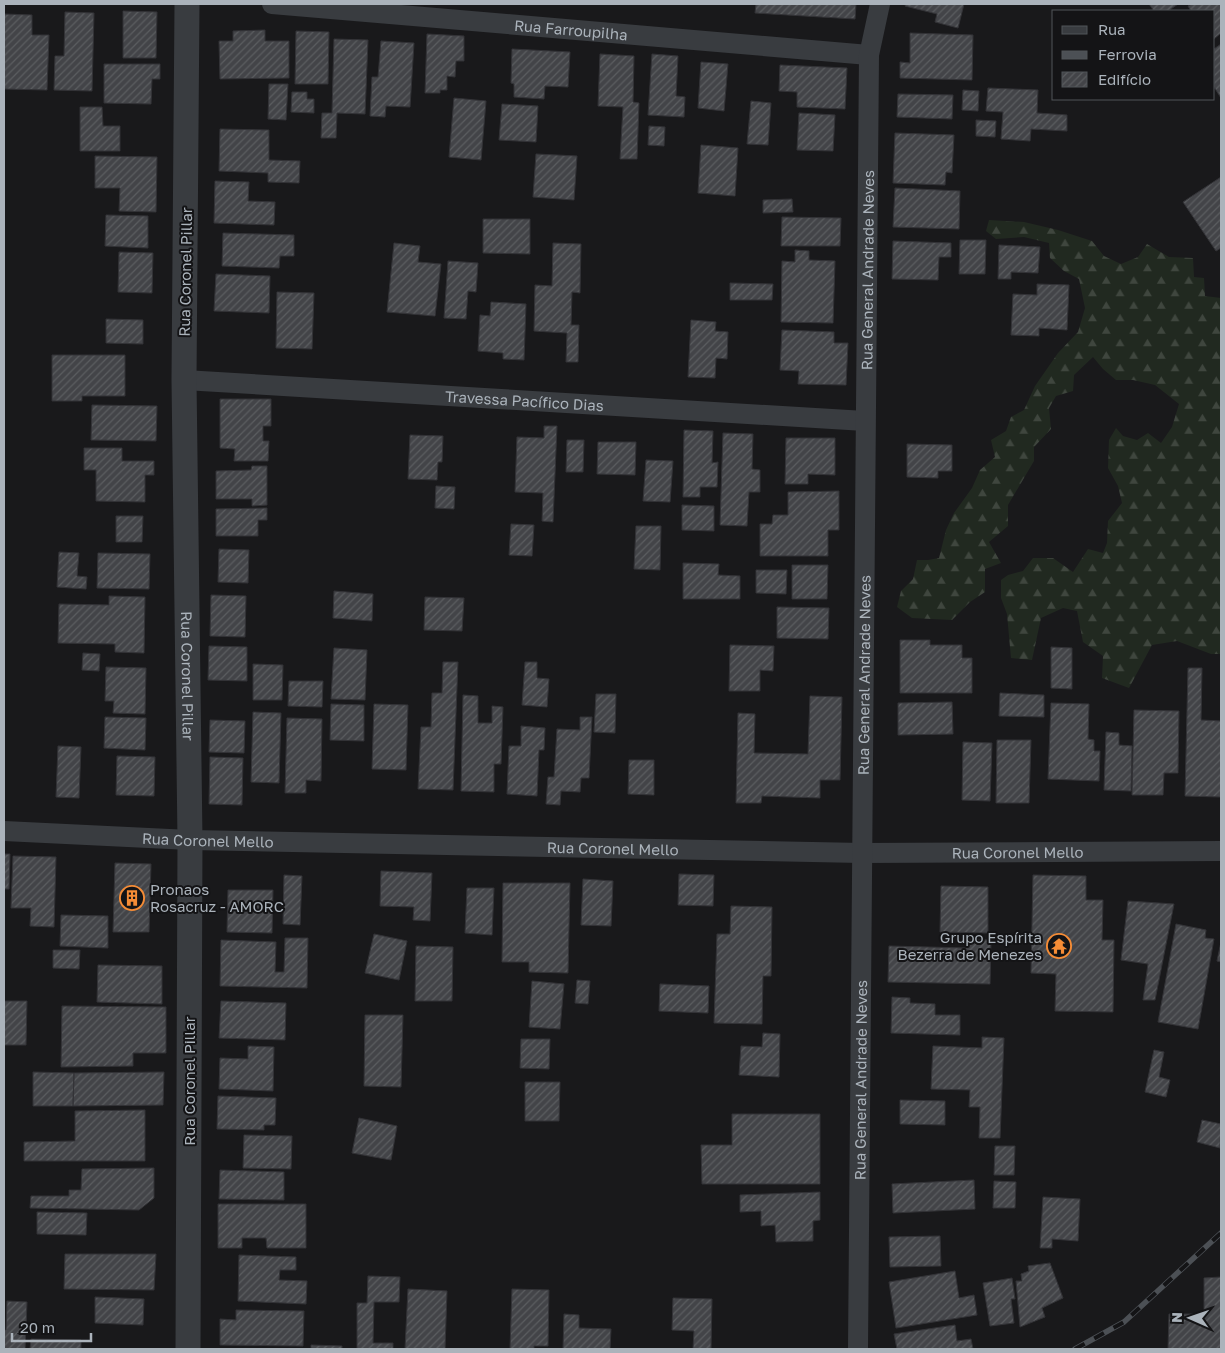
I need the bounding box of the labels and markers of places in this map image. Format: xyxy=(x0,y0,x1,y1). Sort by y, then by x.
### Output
place label: Pronaos Rosacruz - AMORC xyxy=(150,880,284,915)
building icon: Pronaos Rosacruz - AMORC xyxy=(119,885,145,911)
place label: Grupo Espírita Bezerra de Menezes xyxy=(898,928,1042,963)
temple icon: Grupo Espírita Bezerra de Menezes xyxy=(1046,933,1072,959)

